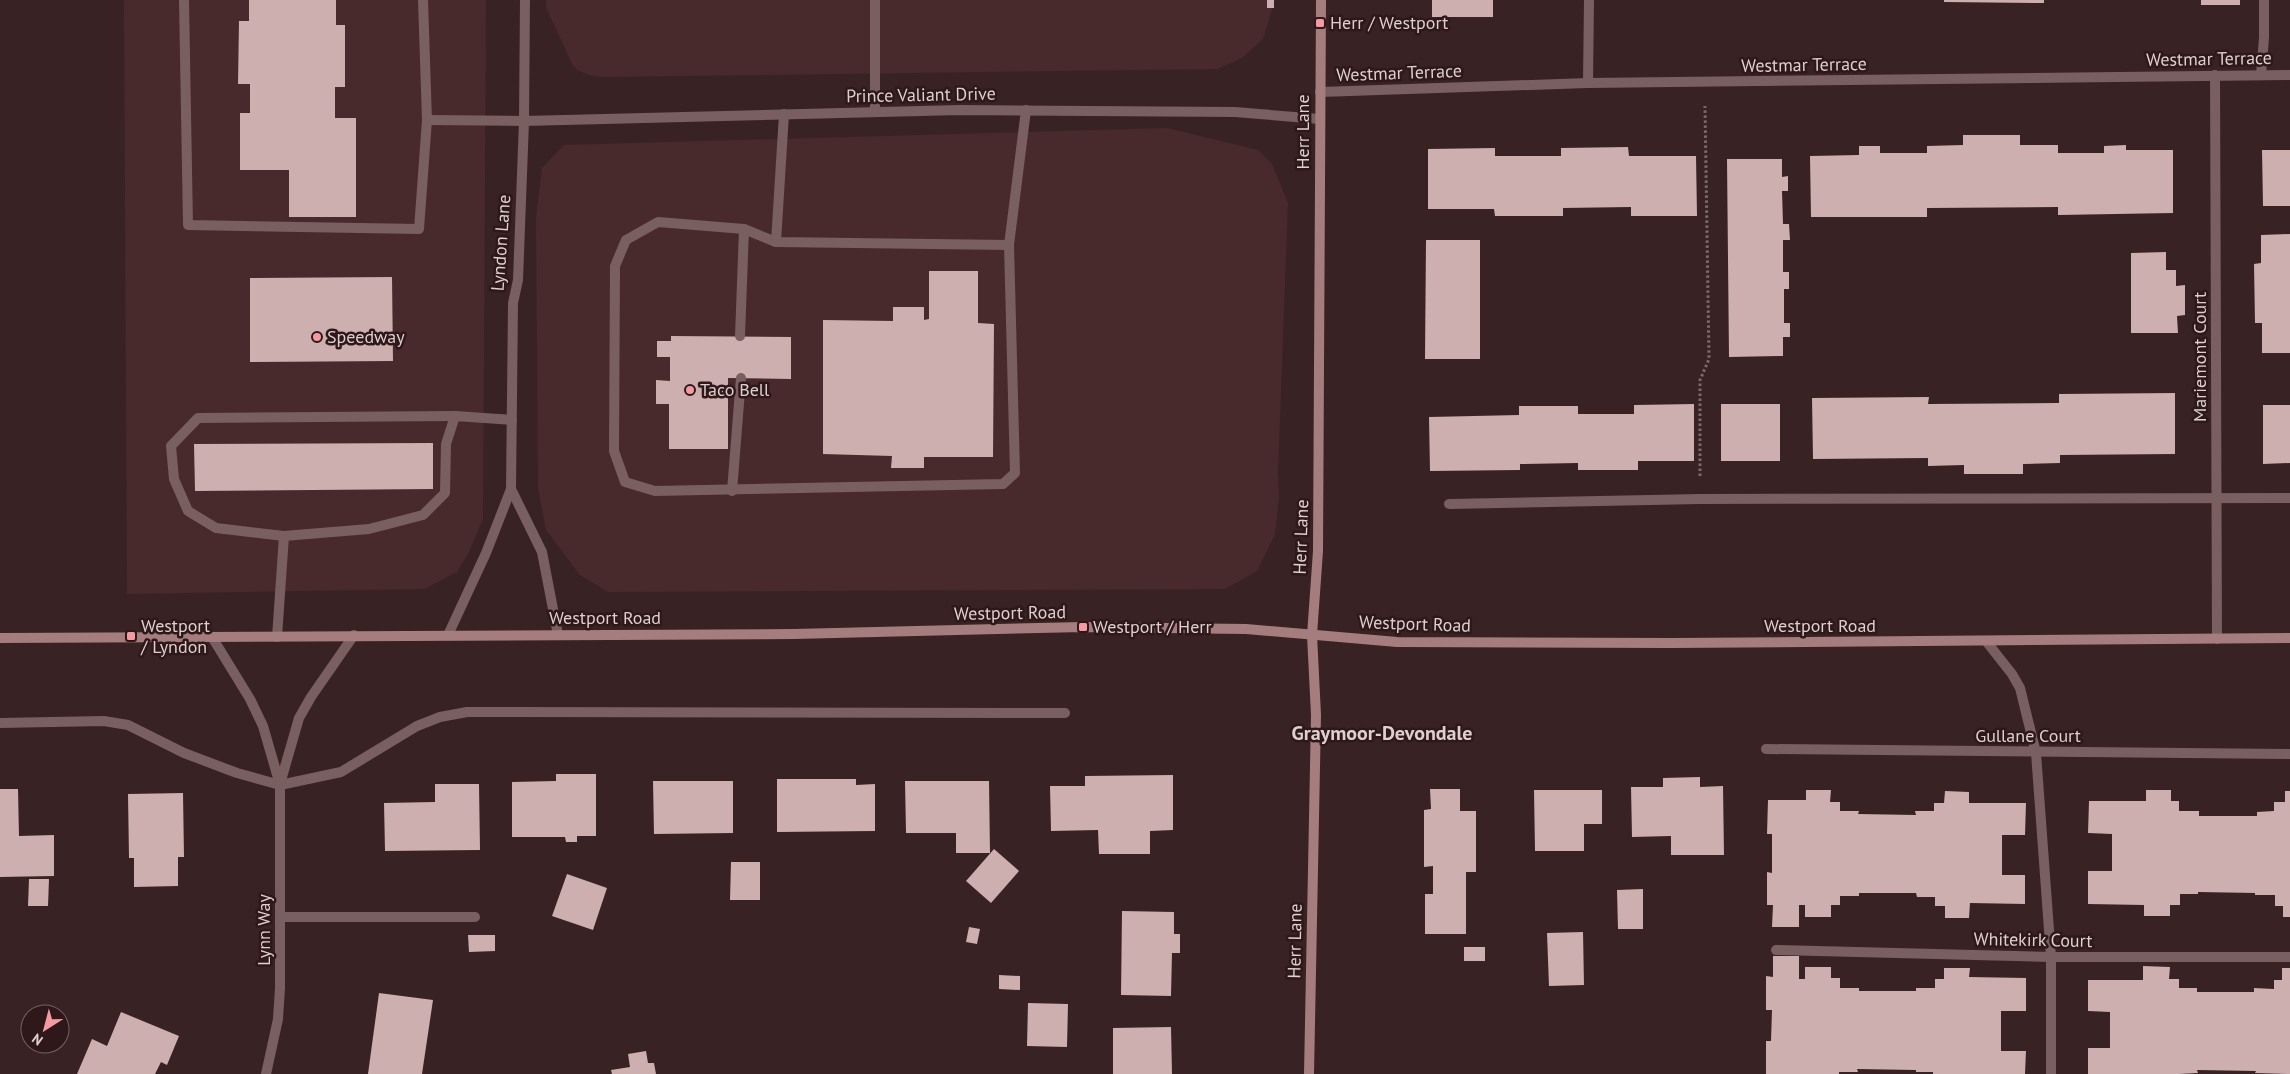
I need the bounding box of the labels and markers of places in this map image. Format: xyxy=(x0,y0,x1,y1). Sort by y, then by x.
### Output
place label: Herr / Westport xyxy=(1330,11,1448,34)
marker: Herr / Westport xyxy=(1314,17,1326,29)
place label: Speedway xyxy=(327,325,405,348)
marker: Speedway xyxy=(311,331,323,343)
place label: Taco Bell xyxy=(700,378,770,401)
marker: Taco Bell xyxy=(684,384,696,396)
place label: Westport / Lyndon xyxy=(140,614,210,658)
place label: Westport / Herr xyxy=(1093,615,1212,638)
marker: Westport / Herr xyxy=(1077,621,1089,633)
marker: Westport / Lyndon xyxy=(125,630,137,642)

